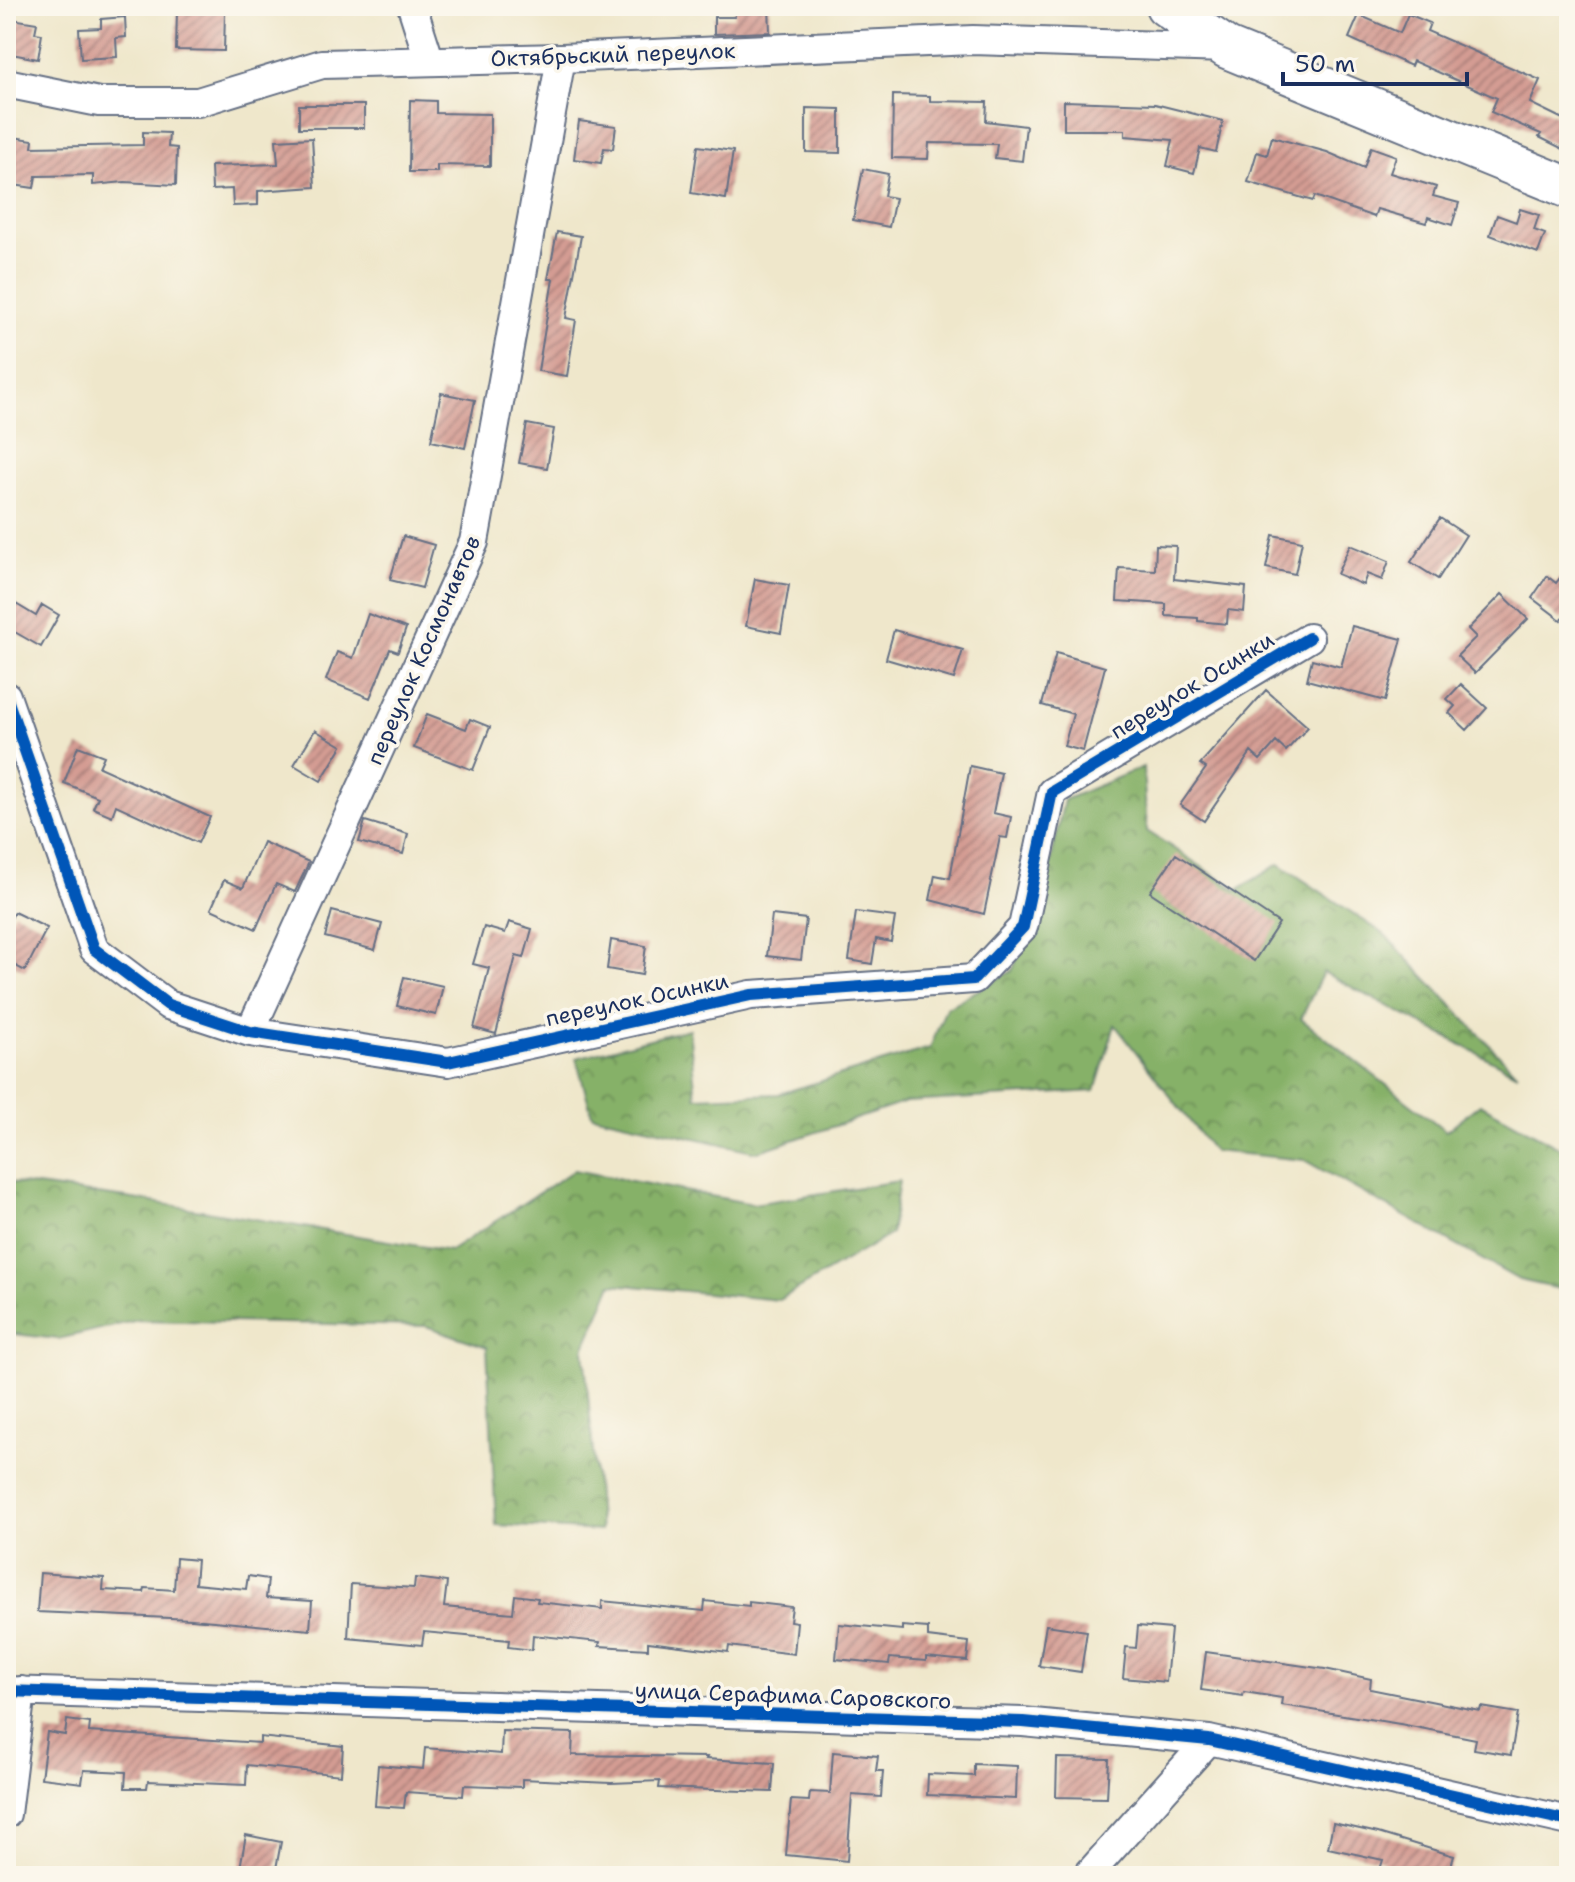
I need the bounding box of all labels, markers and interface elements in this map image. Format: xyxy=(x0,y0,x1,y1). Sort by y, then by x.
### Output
street label: Октябрьский переулок xyxy=(490,36,736,73)
scale bar xyxy=(1283,36,1467,86)
text: 50 m xyxy=(1295,48,1355,80)
street label: переулок Космонавтов xyxy=(360,531,487,769)
street label: переулок Осинки xyxy=(1105,625,1280,746)
street label: переулок Осинки xyxy=(543,966,731,1033)
street label: улица Серафима Саровского xyxy=(634,1675,952,1716)

